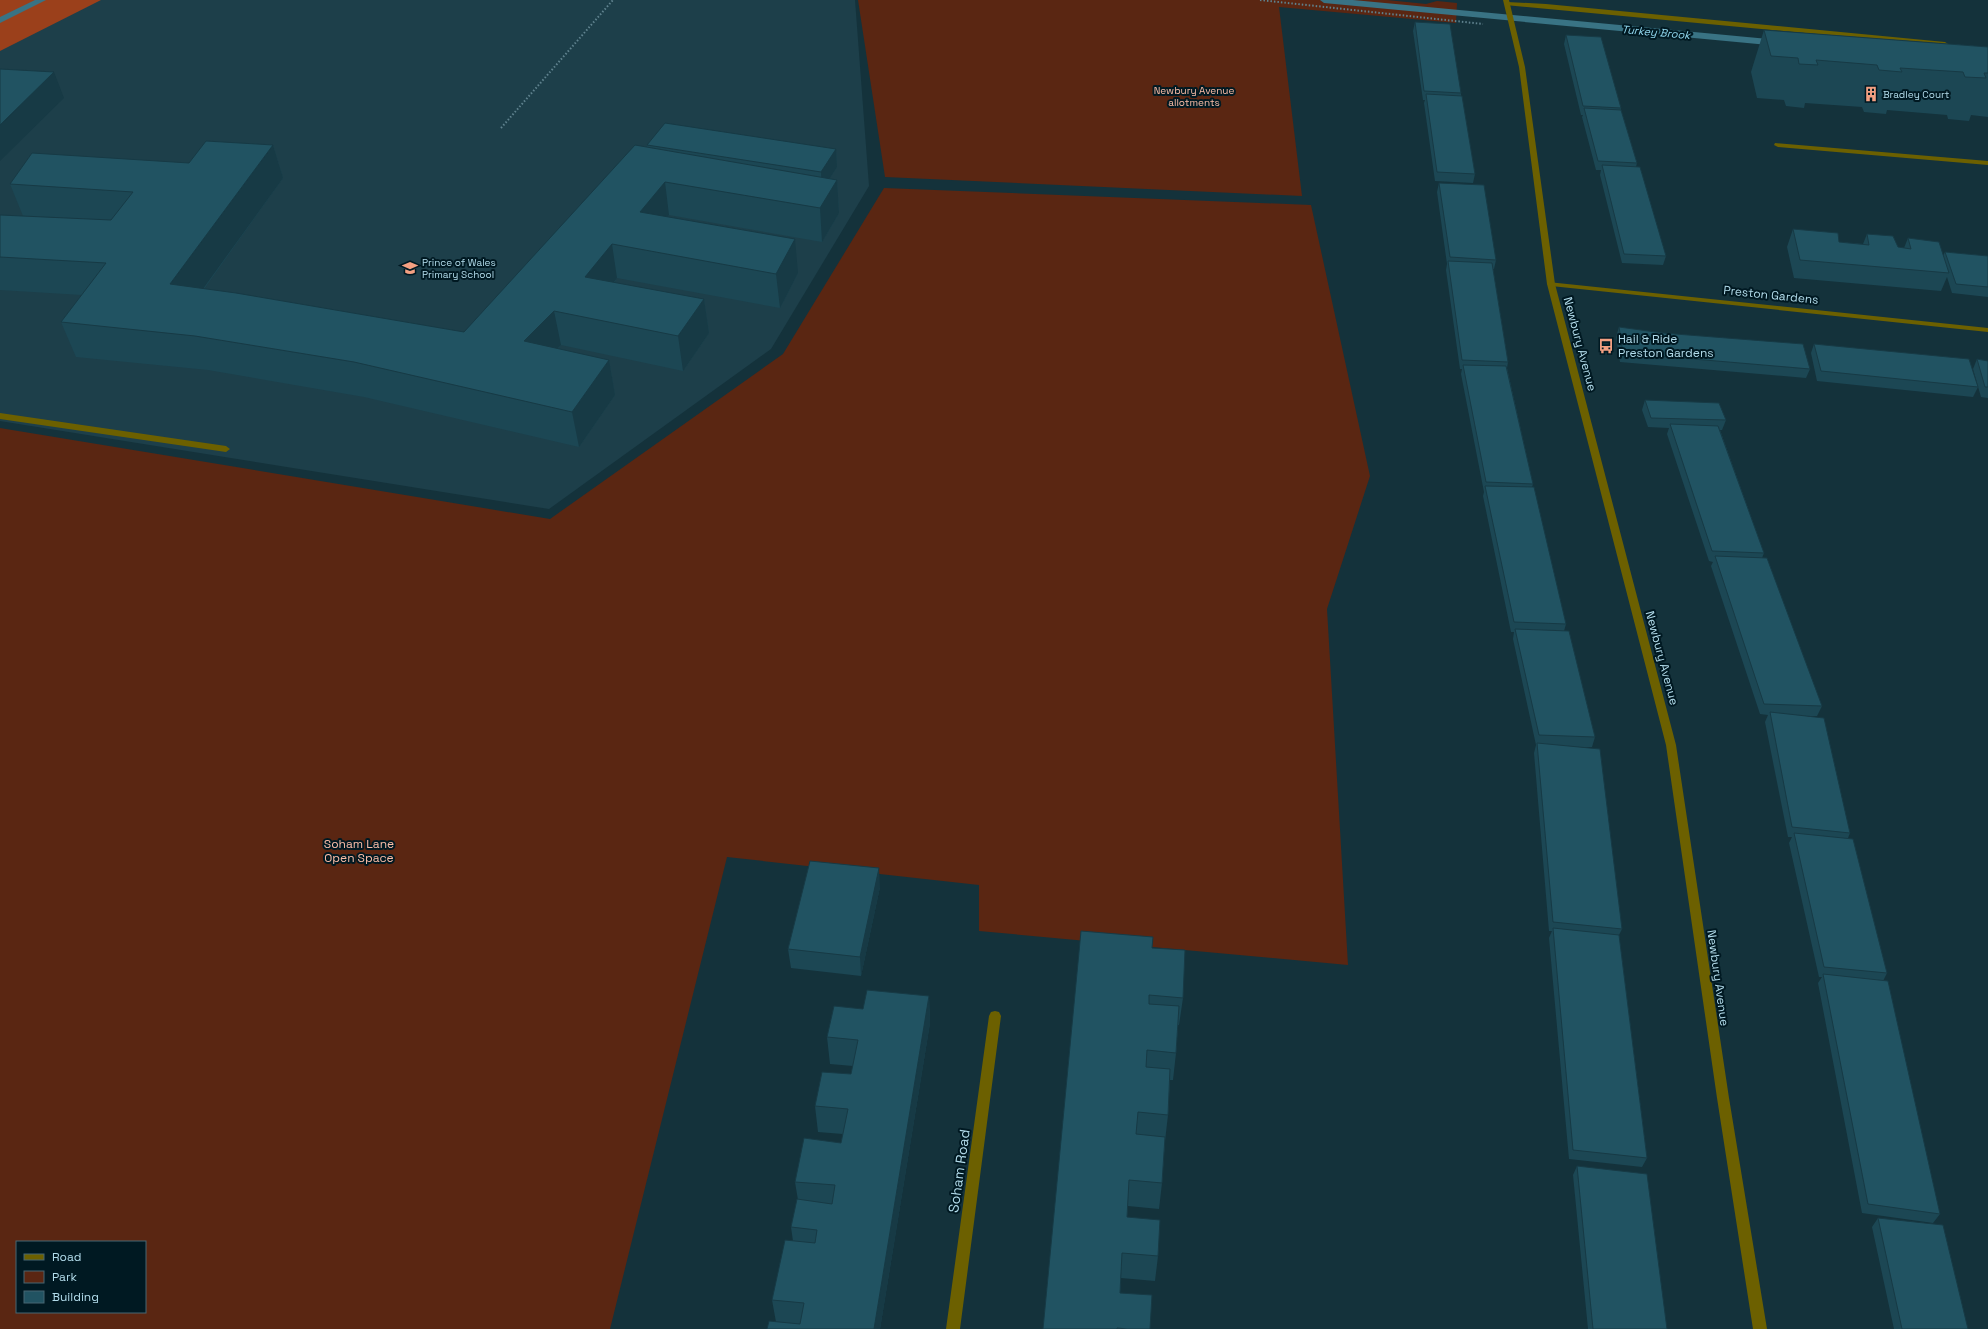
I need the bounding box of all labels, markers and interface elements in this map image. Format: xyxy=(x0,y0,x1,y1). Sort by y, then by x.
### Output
water label: Turkey Brook xyxy=(1621,22,1692,42)
park label: Newbury Avenue allotments xyxy=(1154,84,1234,109)
building icon: Bradley Court xyxy=(1862,85,1880,103)
place label: Bradley Court xyxy=(1883,88,1950,101)
place label: Prince of Wales Primary School xyxy=(422,256,496,281)
school or university icon: Prince of Wales Primary School xyxy=(401,259,419,277)
street label: Preston Gardens xyxy=(1723,282,1819,308)
street label: Newbury Avenue xyxy=(1560,295,1600,393)
place label: Hail & Ride Preston Gardens xyxy=(1618,331,1714,361)
bus stop icon: Hail & Ride Preston Gardens xyxy=(1597,337,1615,355)
street label: Newbury Avenue xyxy=(1642,609,1682,707)
park label: Soham Lane Open Space xyxy=(324,836,394,866)
street label: Newbury Avenue xyxy=(1703,929,1733,1027)
street label: Soham Road xyxy=(944,1128,974,1214)
legend xyxy=(16,1241,146,1313)
text: Road xyxy=(52,1249,81,1265)
text: Park xyxy=(52,1269,77,1285)
text: Building xyxy=(52,1289,99,1305)

